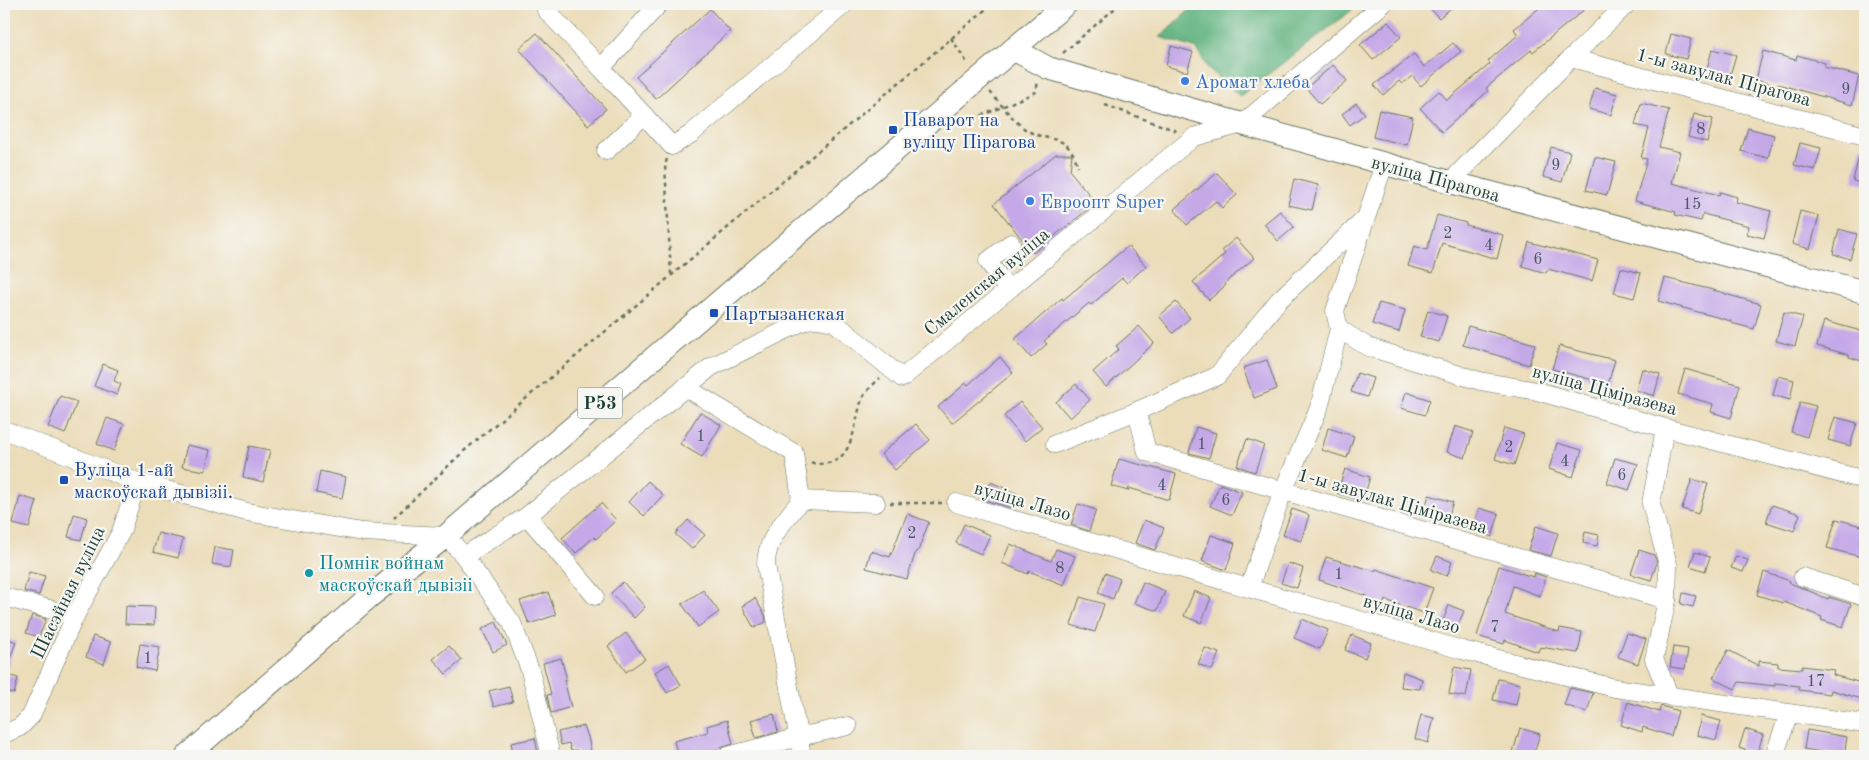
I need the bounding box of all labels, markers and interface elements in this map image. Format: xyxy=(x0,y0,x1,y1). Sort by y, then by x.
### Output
street label: 1-ы завулак Пірагова xyxy=(1634,46,1813,111)
place label: Аромат хлеба xyxy=(1195,74,1311,93)
marker: Аромат хлеба xyxy=(1179,75,1191,87)
house number: 9 xyxy=(1841,82,1851,98)
place label: Паварот на вуліцу Пірагова xyxy=(903,112,1037,153)
house number: 8 xyxy=(1696,122,1706,138)
marker: Паварот на вуліцу Пірагова xyxy=(887,124,899,136)
street label: вуліца Пірагова xyxy=(1369,154,1502,207)
house number: 9 xyxy=(1551,158,1561,174)
place label: Евроопт Super xyxy=(1040,194,1164,213)
marker: Евроопт Super xyxy=(1024,195,1036,207)
house number: 15 xyxy=(1683,197,1701,213)
street label: Смаленская вуліца xyxy=(921,225,1054,341)
house number: 2 xyxy=(1443,226,1453,242)
house number: 4 xyxy=(1484,238,1494,254)
house number: 6 xyxy=(1533,252,1543,268)
place label: Партызанская xyxy=(724,306,845,325)
marker: Партызанская xyxy=(708,307,720,319)
street label: вуліца Ціміразева xyxy=(1530,363,1679,420)
road number: Р53 xyxy=(578,388,622,418)
house number: 1 xyxy=(696,429,706,445)
house number: 1 xyxy=(1197,437,1207,453)
house number: 2 xyxy=(1504,440,1514,456)
house number: 4 xyxy=(1560,454,1570,470)
place label: Вуліца 1-ай маскоўскай дывізіі. xyxy=(74,462,233,503)
street label: 1-ы завулак Ціміразева xyxy=(1295,466,1490,539)
house number: 6 xyxy=(1617,468,1627,484)
marker: Вуліца 1-ай маскоўскай дывізіі. xyxy=(58,474,70,486)
house number: 4 xyxy=(1157,478,1167,494)
street label: вуліца Лазо xyxy=(972,480,1073,525)
house number: 6 xyxy=(1221,493,1231,509)
street label: Шасэйная вуліца xyxy=(29,523,110,662)
house number: 2 xyxy=(907,526,917,542)
place label: Помнік войнам маскоўскай дывізіі xyxy=(319,555,473,596)
house number: 8 xyxy=(1055,561,1065,577)
marker: Помнік войнам маскоўскай дывізіі xyxy=(303,567,315,579)
house number: 1 xyxy=(1334,567,1344,583)
street label: вуліца Лазо xyxy=(1361,593,1462,638)
house number: 7 xyxy=(1490,620,1500,636)
house number: 1 xyxy=(143,651,153,667)
house number: 17 xyxy=(1807,674,1825,690)

